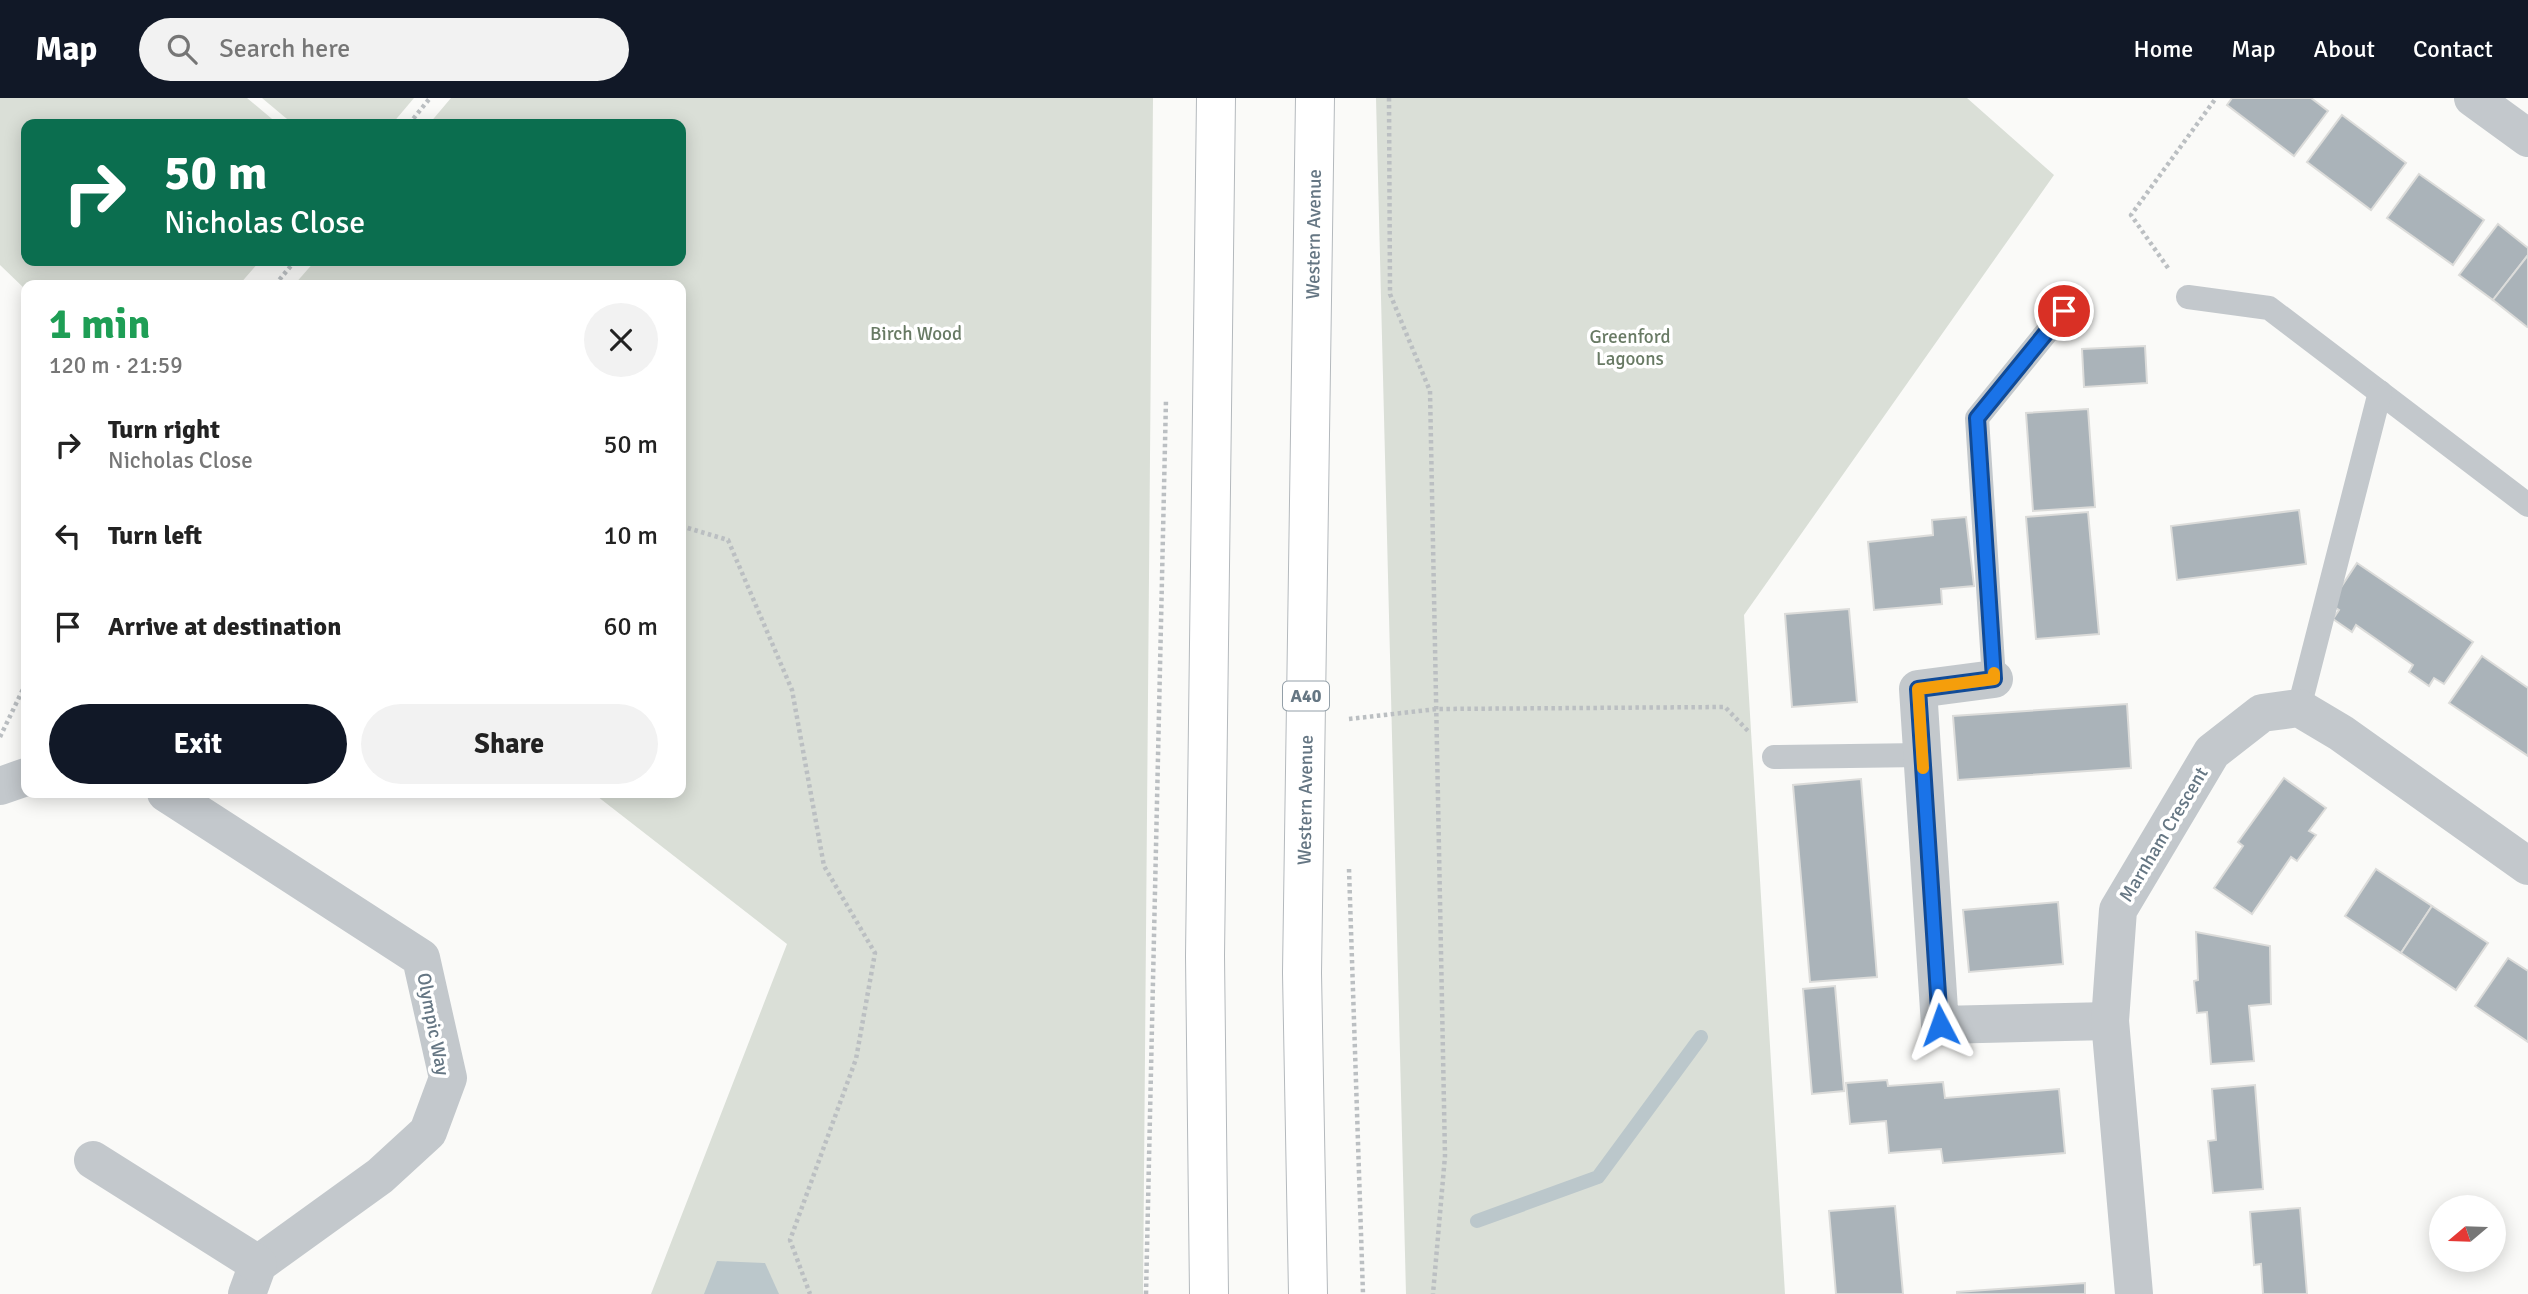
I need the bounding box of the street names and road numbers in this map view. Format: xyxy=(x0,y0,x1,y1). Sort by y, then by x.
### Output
street label: Western Avenue xyxy=(1301,169,1327,299)
road number: A40 xyxy=(1283,682,1329,710)
street label: Western Avenue xyxy=(1293,735,1319,865)
street label: Marnham Crescent xyxy=(2114,762,2214,906)
street label: Olympic Way xyxy=(411,971,455,1078)

